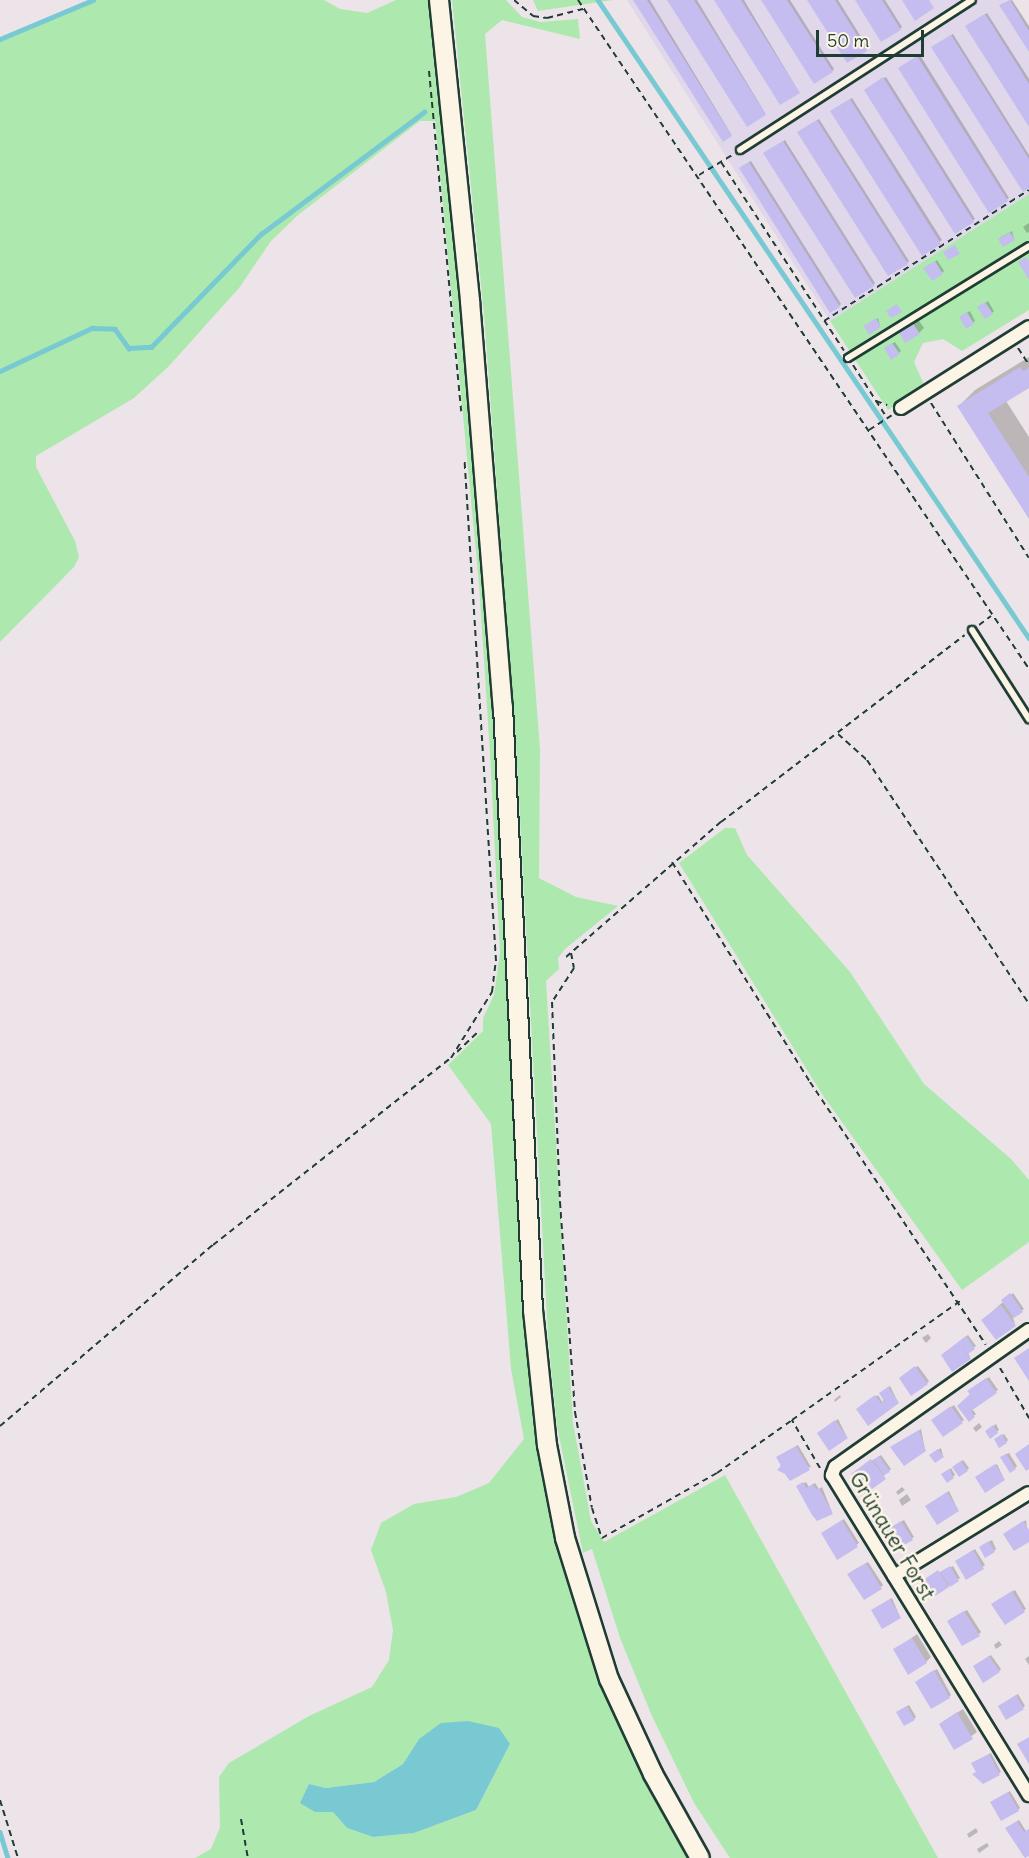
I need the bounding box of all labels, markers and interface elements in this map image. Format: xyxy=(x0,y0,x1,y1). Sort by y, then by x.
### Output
scale bar xyxy=(819,18,927,56)
text: 50 m xyxy=(827,29,869,52)
street label: Grünauer Forst xyxy=(844,1467,940,1605)

